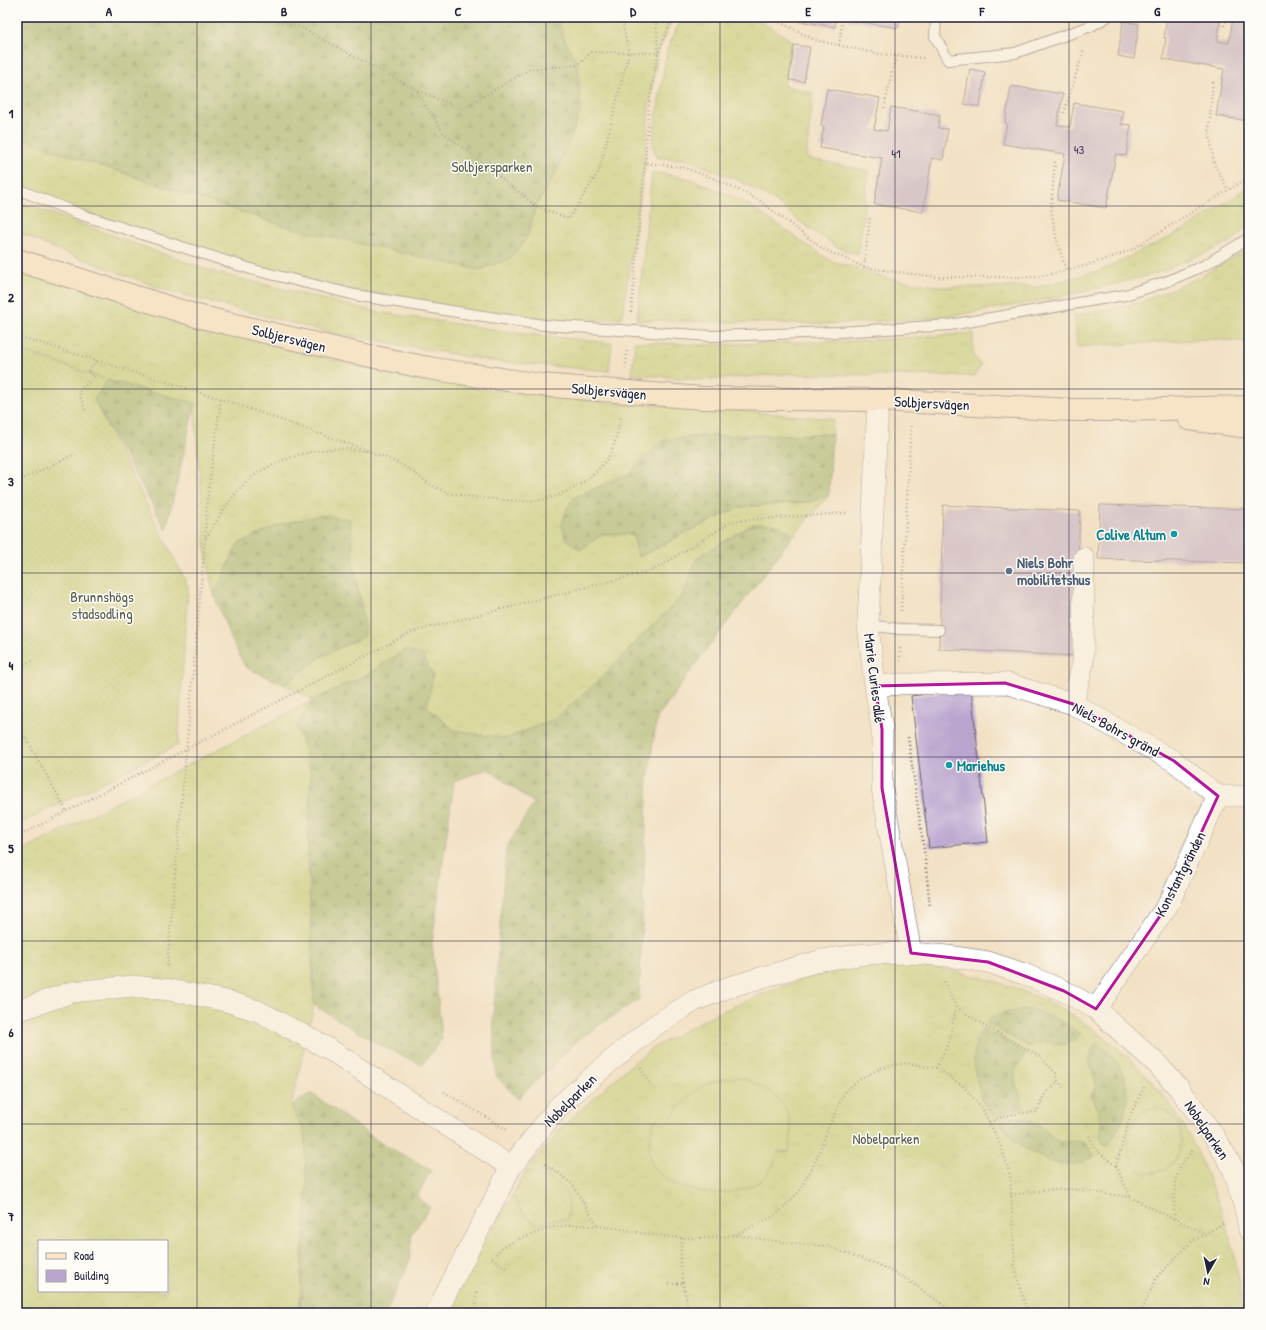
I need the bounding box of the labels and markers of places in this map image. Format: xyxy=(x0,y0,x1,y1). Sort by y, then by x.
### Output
place label: Colive Altum xyxy=(1096,524,1166,545)
marker: Colive Altum xyxy=(1169,529,1179,539)
place label: Niels Bohr mobilitetshus xyxy=(1017,552,1091,590)
marker: Niels Bohr mobilitetshus xyxy=(1004,566,1014,576)
place label: Mariehus xyxy=(957,755,1005,776)
marker: Mariehus xyxy=(944,760,954,770)

